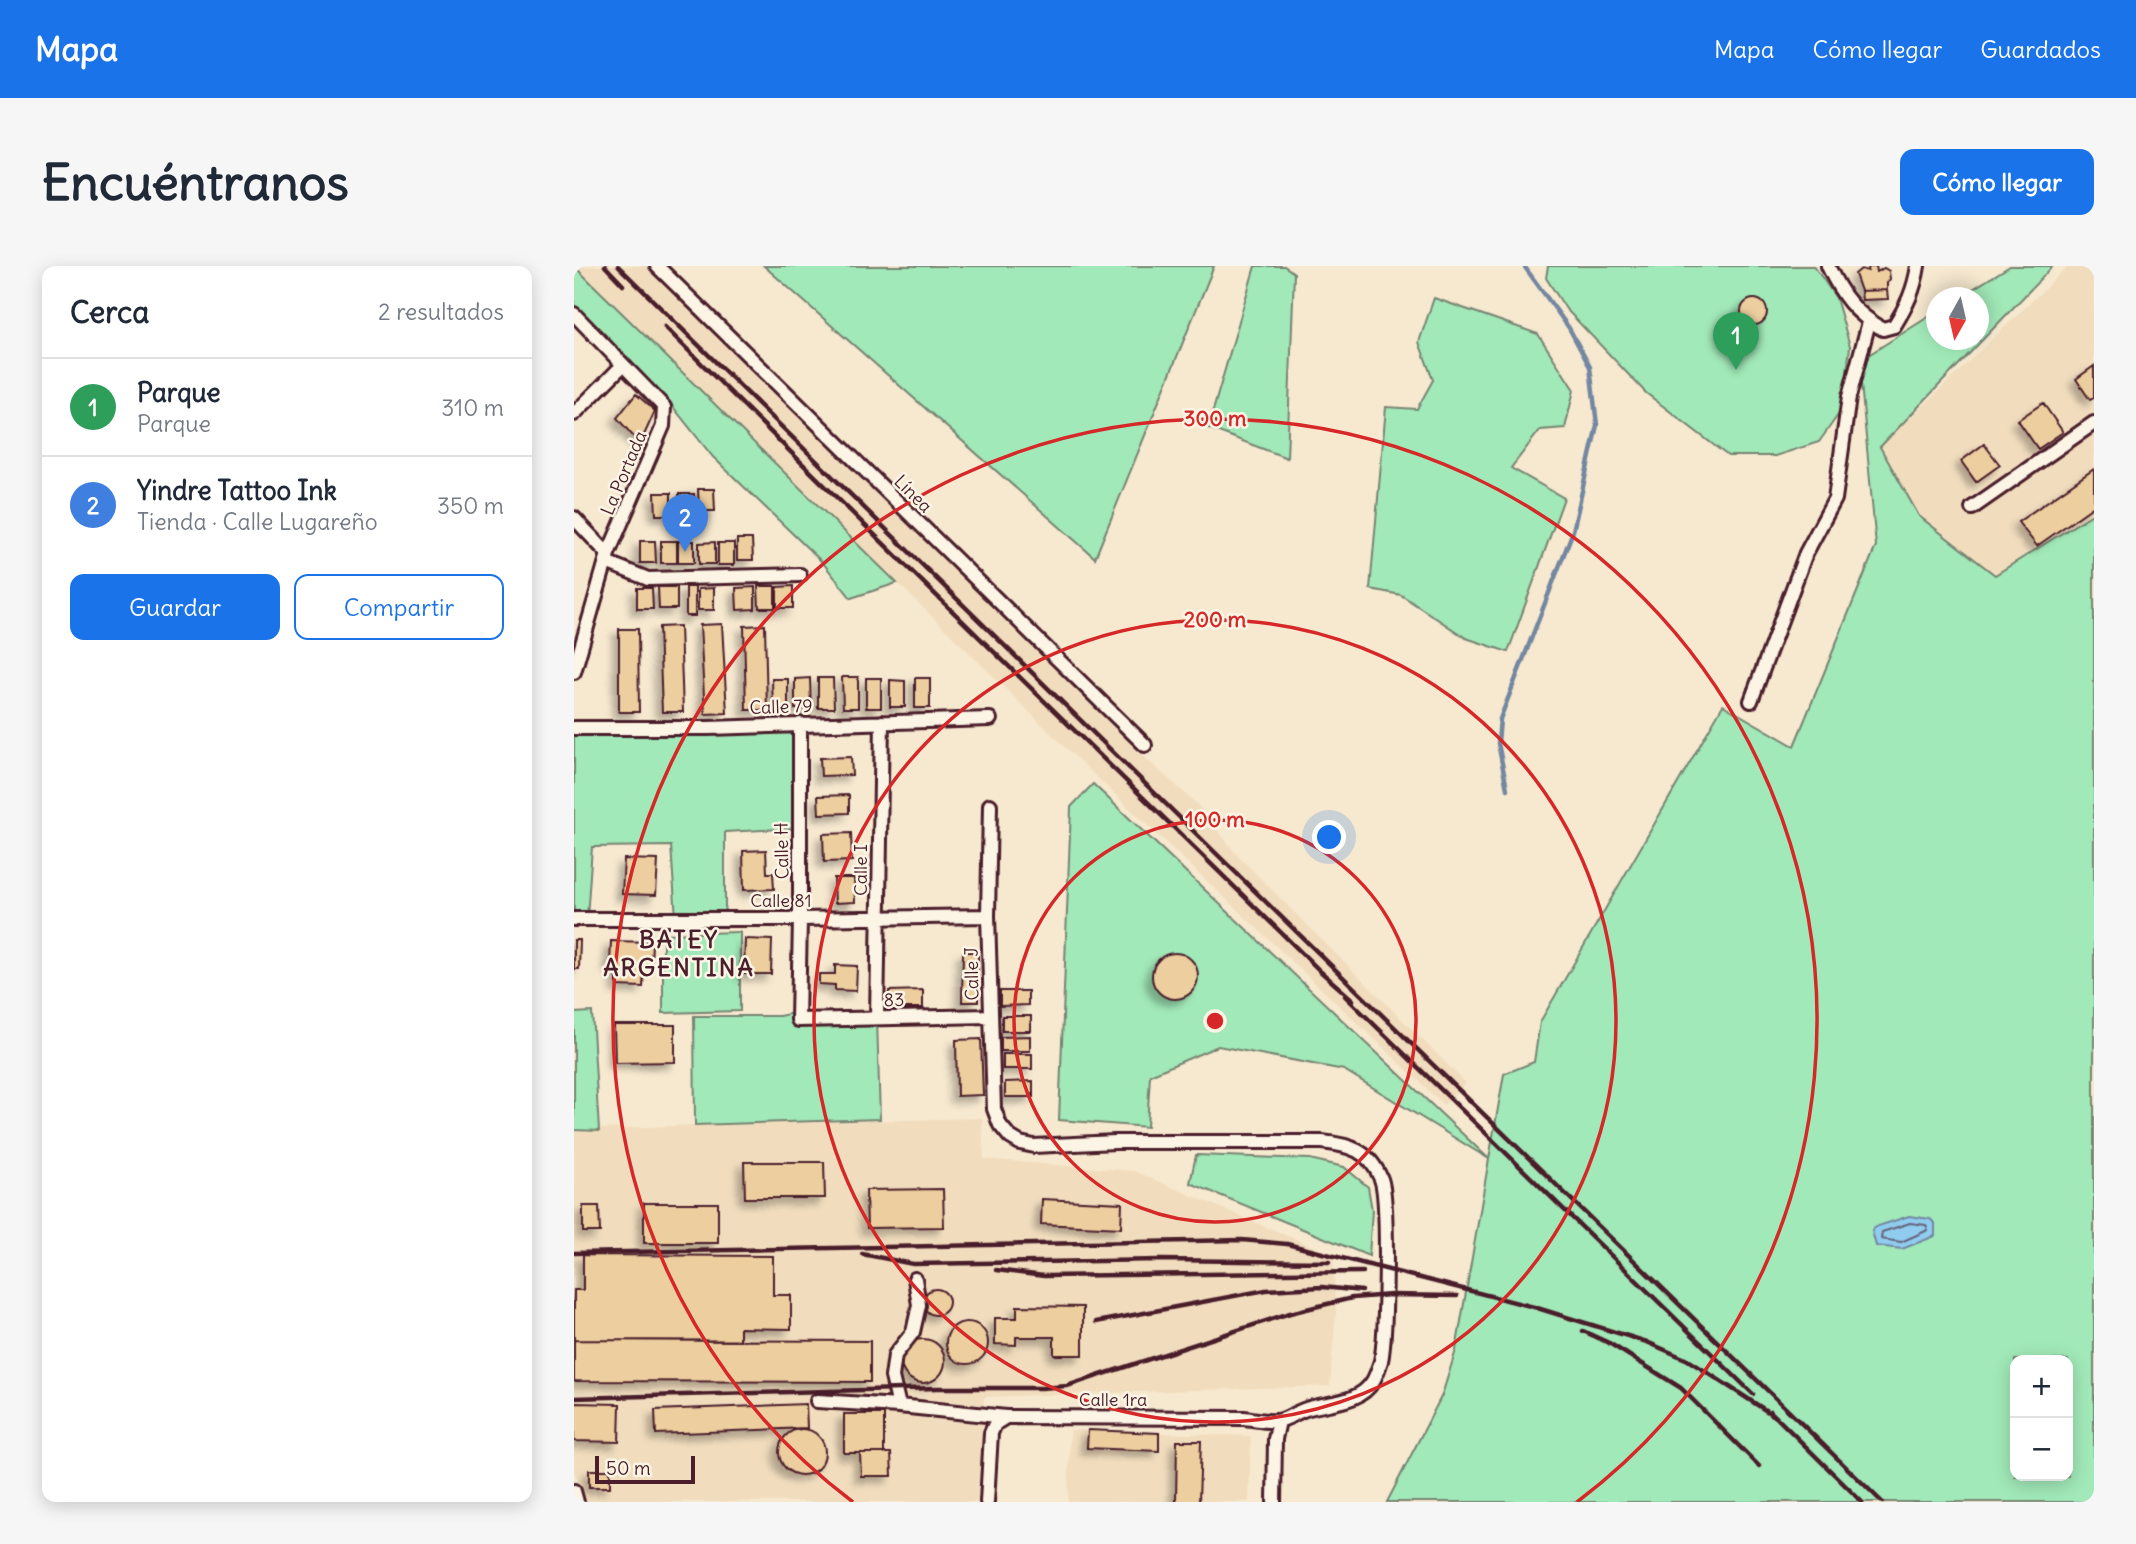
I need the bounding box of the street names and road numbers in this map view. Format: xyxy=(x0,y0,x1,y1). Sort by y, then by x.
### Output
street label: La Portada xyxy=(596,427,652,518)
street label: Línea xyxy=(890,470,937,517)
street label: Calle 79 xyxy=(749,694,813,719)
street label: Calle H xyxy=(770,822,793,880)
street label: Calle I xyxy=(849,844,872,896)
street label: Calle 81 xyxy=(750,889,812,912)
street label: Calle J xyxy=(960,947,983,1001)
street label: 83 xyxy=(883,988,904,1011)
street label: Calle 1ra xyxy=(1079,1388,1147,1411)

